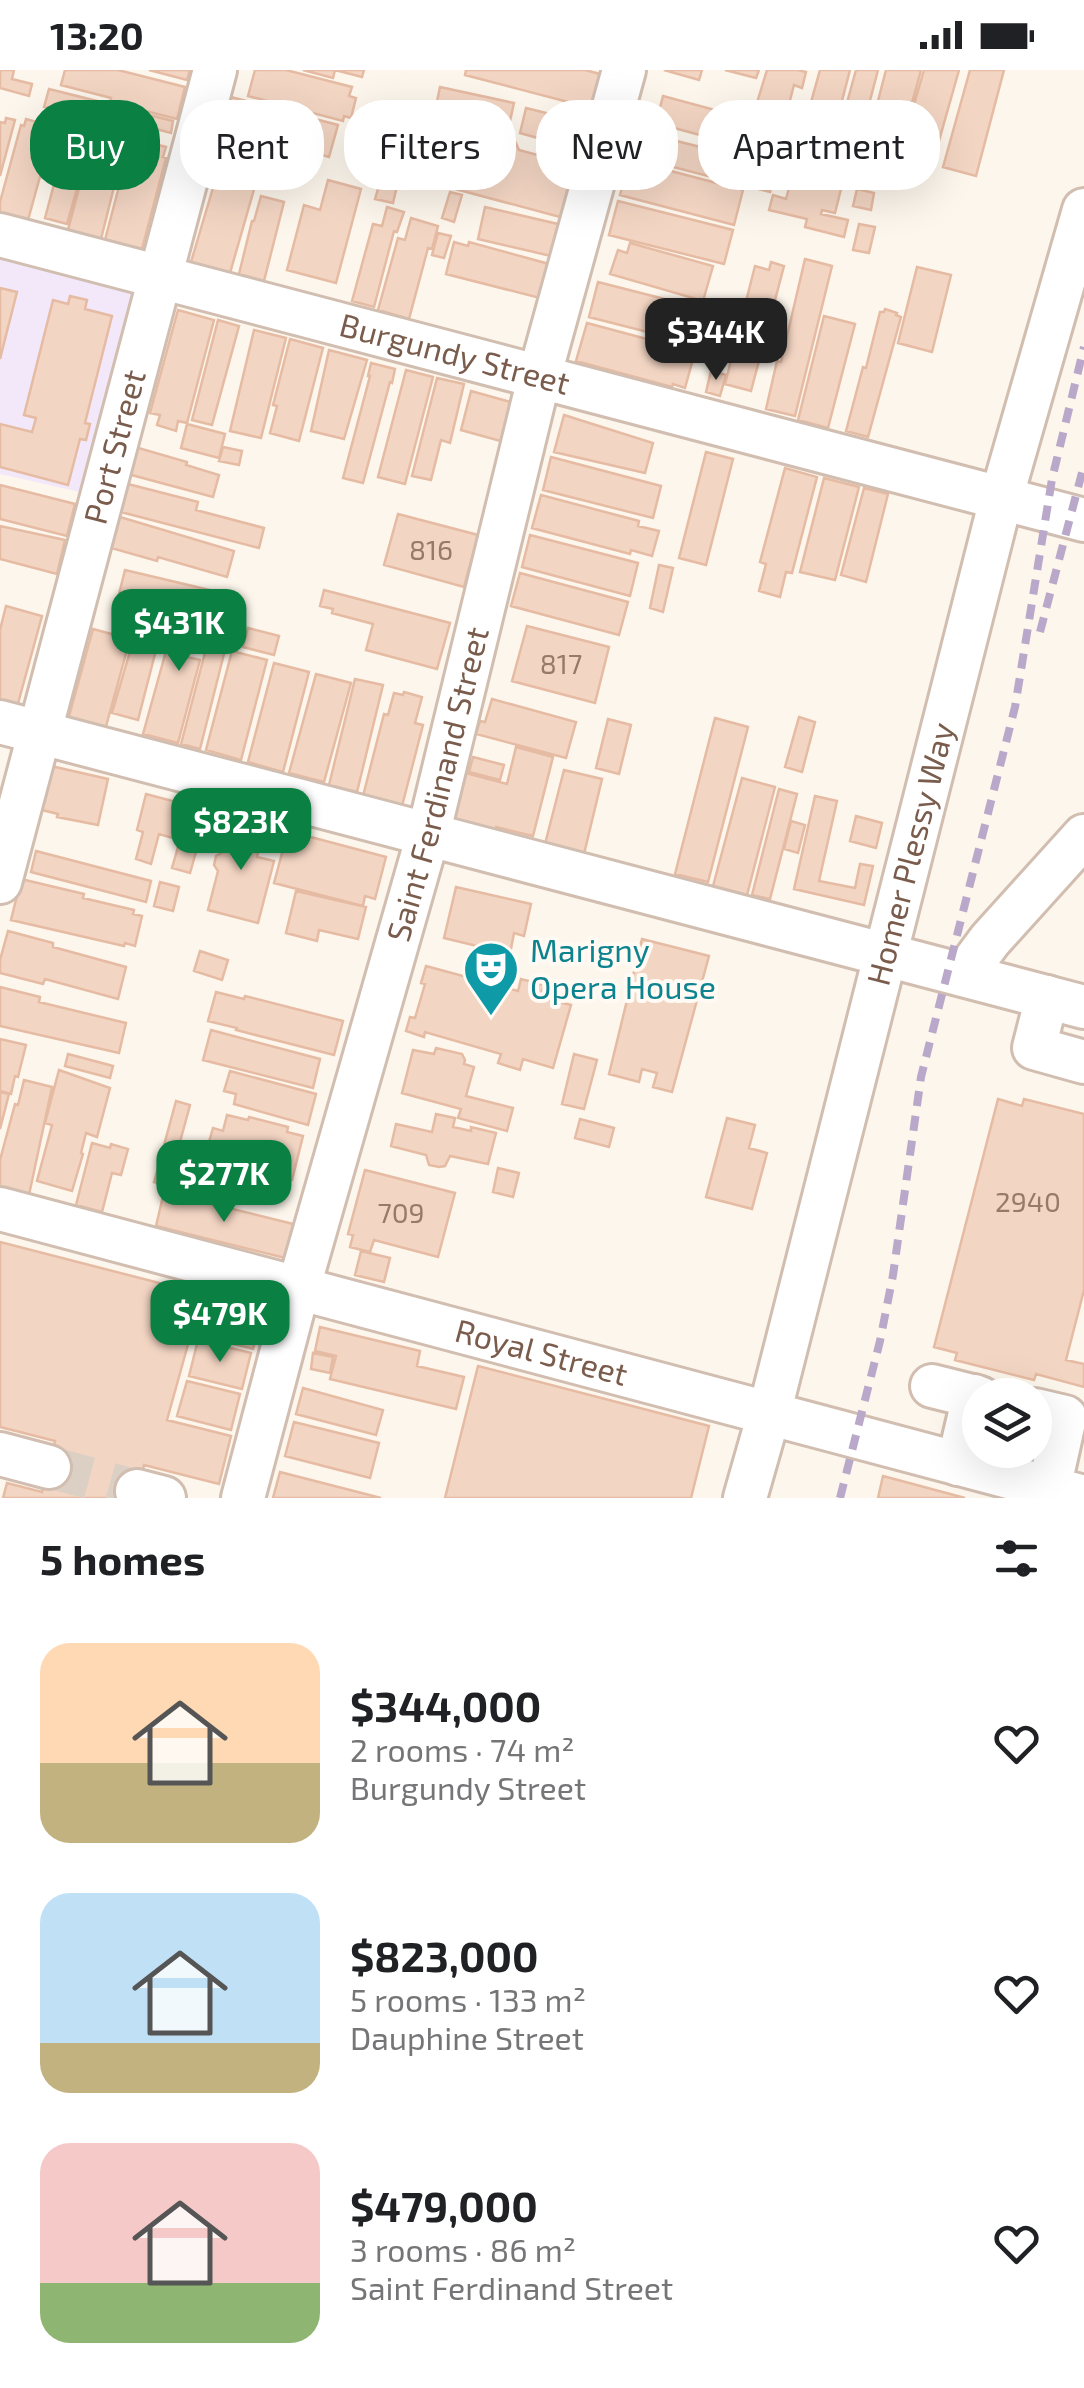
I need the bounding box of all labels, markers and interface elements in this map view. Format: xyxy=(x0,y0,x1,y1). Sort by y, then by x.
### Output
text: 13:20 xyxy=(50,12,144,58)
chip: Buy xyxy=(30,100,160,190)
chip: Rent xyxy=(180,100,324,190)
chip: Filters xyxy=(344,100,516,190)
chip: New xyxy=(536,100,678,190)
chip: Apartment xyxy=(698,100,940,190)
pin: $344K xyxy=(646,298,786,383)
street label: Burgundy Street xyxy=(336,304,574,401)
text: $344K xyxy=(667,311,765,349)
street label: Port Street xyxy=(75,365,152,528)
house number: 816 xyxy=(409,532,453,566)
pin: $431K xyxy=(109,589,249,674)
text: $431K xyxy=(133,602,225,640)
street label: Saint Ferdinand Street xyxy=(378,623,495,945)
house number: 817 xyxy=(540,646,582,680)
street label: Homer Plessy Way xyxy=(857,718,961,989)
pin: $823K xyxy=(171,788,311,873)
text: $823K xyxy=(193,801,289,839)
place label: Marigny Opera House xyxy=(530,930,716,1005)
theatre icon: Marigny Opera House xyxy=(461,939,521,1018)
pin: $277K xyxy=(154,1140,294,1225)
text: $277K xyxy=(178,1153,270,1191)
house number: 2940 xyxy=(995,1184,1061,1218)
house number: 709 xyxy=(377,1195,425,1229)
pin: $479K xyxy=(150,1280,290,1365)
text: $479K xyxy=(172,1293,268,1331)
street label: Royal Street xyxy=(451,1310,632,1392)
map controls xyxy=(962,1378,1052,1468)
button: layers xyxy=(962,1378,1052,1468)
icon: filters xyxy=(989,1531,1044,1586)
text: 5 homes xyxy=(40,1533,205,1583)
text: $344,000 xyxy=(350,1680,541,1730)
icon: home xyxy=(120,1683,240,1803)
icon: heart xyxy=(989,1716,1044,1771)
text: 2 rooms · 74 m² xyxy=(350,1730,574,1768)
text: Burgundy Street xyxy=(350,1768,586,1806)
text: $823,000 xyxy=(350,1930,538,1980)
icon: home xyxy=(120,1933,240,2053)
icon: heart xyxy=(989,1966,1044,2021)
text: 5 rooms · 133 m² xyxy=(350,1980,586,2018)
text: Dauphine Street xyxy=(350,2018,584,2056)
text: $479,000 xyxy=(350,2180,538,2230)
icon: home xyxy=(120,2183,240,2303)
icon: heart xyxy=(989,2216,1044,2271)
text: 3 rooms · 86 m² xyxy=(350,2230,576,2268)
text: Saint Ferdinand Street xyxy=(350,2268,673,2306)

